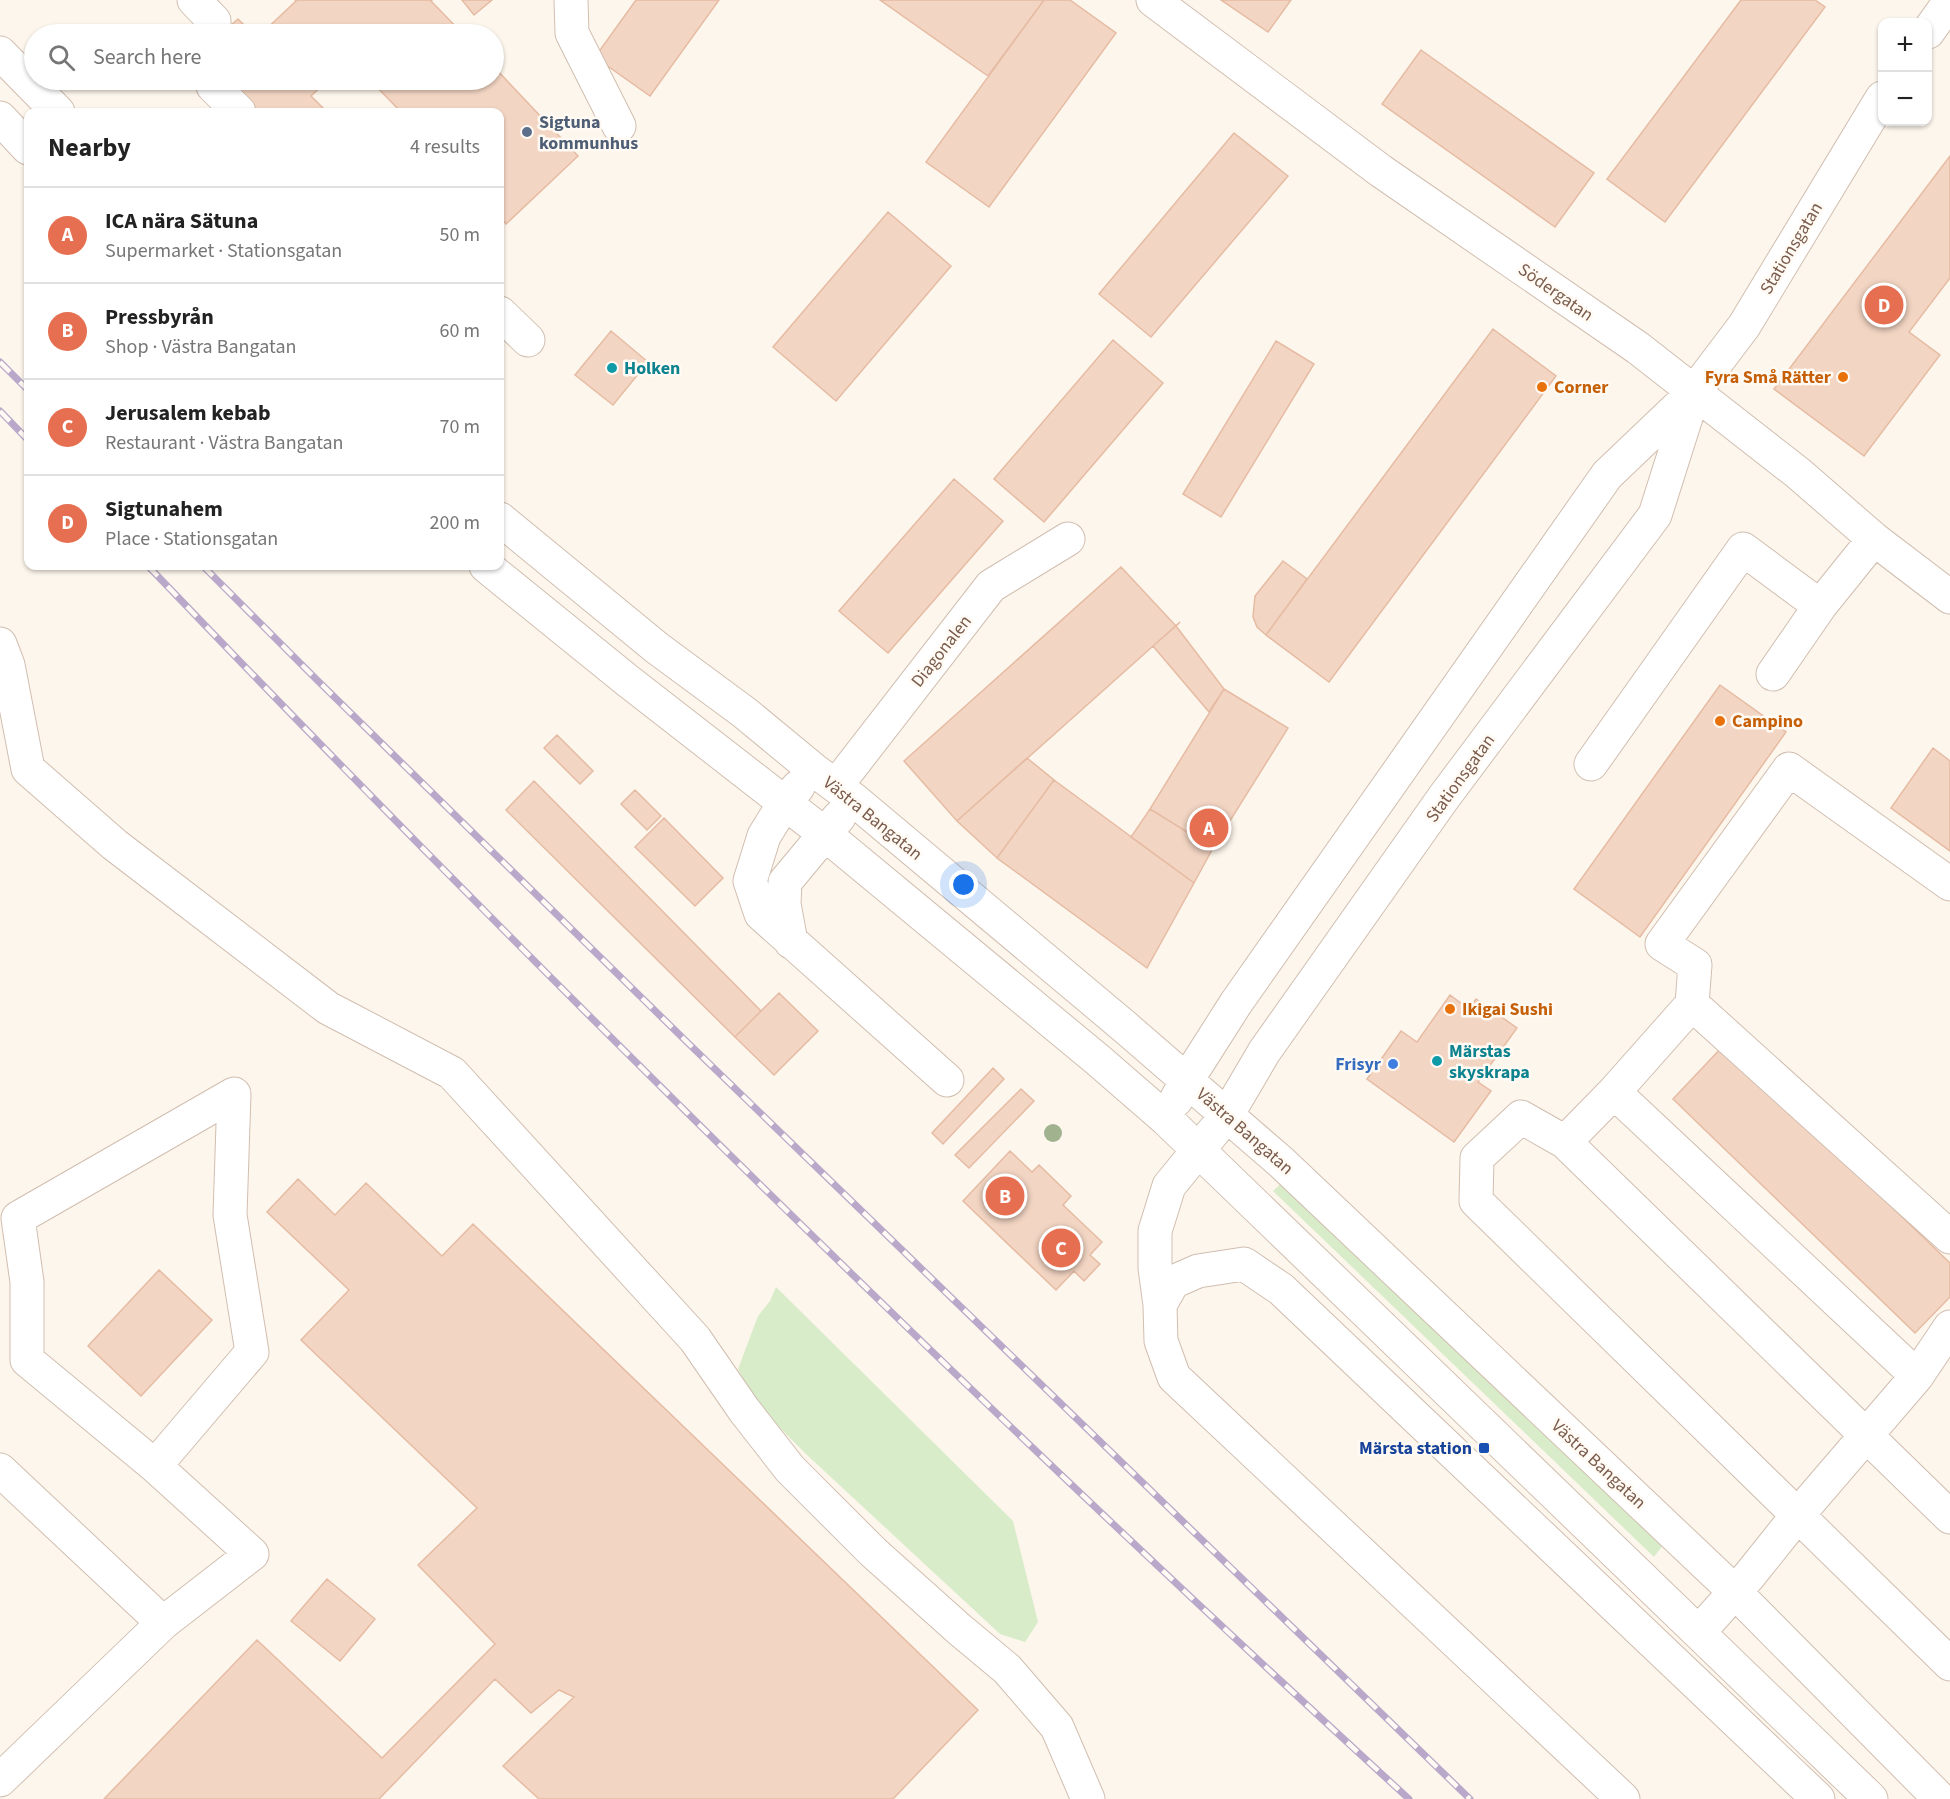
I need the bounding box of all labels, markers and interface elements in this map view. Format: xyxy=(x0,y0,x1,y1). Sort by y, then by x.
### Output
map controls xyxy=(1878,18,1932,126)
button: + xyxy=(1878,18,1932,72)
search box xyxy=(24,24,504,90)
icon: search xyxy=(45,41,78,74)
text: Search here xyxy=(93,41,201,73)
button: − xyxy=(1878,72,1932,126)
place label: Sigtuna kommunhus xyxy=(539,110,638,156)
marker: Sigtuna kommunhus xyxy=(520,125,534,139)
text: Nearby xyxy=(48,129,131,166)
text: 4 results xyxy=(410,133,480,161)
street label: Stationsgatan xyxy=(1754,197,1829,299)
text: ICA nära Sätuna xyxy=(105,205,258,237)
text: A xyxy=(62,221,73,249)
text: 50 m xyxy=(440,221,480,249)
text: Supermarket · Stationsgatan xyxy=(105,237,342,265)
street label: Södergatan xyxy=(1513,257,1598,327)
pin: D xyxy=(1864,282,1904,328)
text: Pressbyrån xyxy=(105,301,214,333)
text: B xyxy=(61,317,74,345)
text: 60 m xyxy=(440,317,480,345)
text: Shop · Västra Bangatan xyxy=(105,333,296,361)
place label: Holken xyxy=(624,356,680,381)
marker: Holken xyxy=(605,361,619,375)
place label: Fyra Små Rätter xyxy=(1705,365,1832,390)
marker: Fyra Små Rätter xyxy=(1836,370,1850,384)
place label: Corner xyxy=(1554,375,1609,400)
marker: Corner xyxy=(1535,380,1549,394)
text: Jerusalem kebab xyxy=(105,397,271,429)
text: C xyxy=(62,413,73,441)
text: 70 m xyxy=(440,413,480,441)
text: Restaurant · Västra Bangatan xyxy=(105,429,344,457)
text: Sigtunahem xyxy=(105,493,223,525)
text: D xyxy=(61,509,74,537)
text: 200 m xyxy=(430,509,480,537)
text: Place · Stationsgatan xyxy=(105,525,278,553)
street label: Diagonalen xyxy=(905,610,978,693)
place label: Campino xyxy=(1732,709,1803,734)
marker: Campino xyxy=(1713,714,1727,728)
street label: Stationsgatan xyxy=(1420,729,1501,828)
street label: Västra Bangatan xyxy=(818,770,928,866)
pin: A xyxy=(1190,806,1228,850)
your location xyxy=(949,870,978,899)
place label: Ikigai Sushi xyxy=(1462,997,1553,1022)
marker: Ikigai Sushi xyxy=(1443,1002,1457,1016)
place label: Märstas skyskrapa xyxy=(1449,1039,1530,1085)
place label: Frisyr xyxy=(1335,1052,1382,1077)
marker: Märstas skyskrapa xyxy=(1430,1054,1444,1068)
marker: Frisyr xyxy=(1386,1057,1400,1071)
street label: Västra Bangatan xyxy=(1191,1082,1299,1181)
pin: B xyxy=(986,1174,1024,1218)
pin: C xyxy=(1042,1226,1080,1270)
street label: Västra Bangatan xyxy=(1546,1414,1652,1515)
place label: Märsta station xyxy=(1359,1436,1472,1461)
marker: Märsta station xyxy=(1477,1441,1491,1455)

